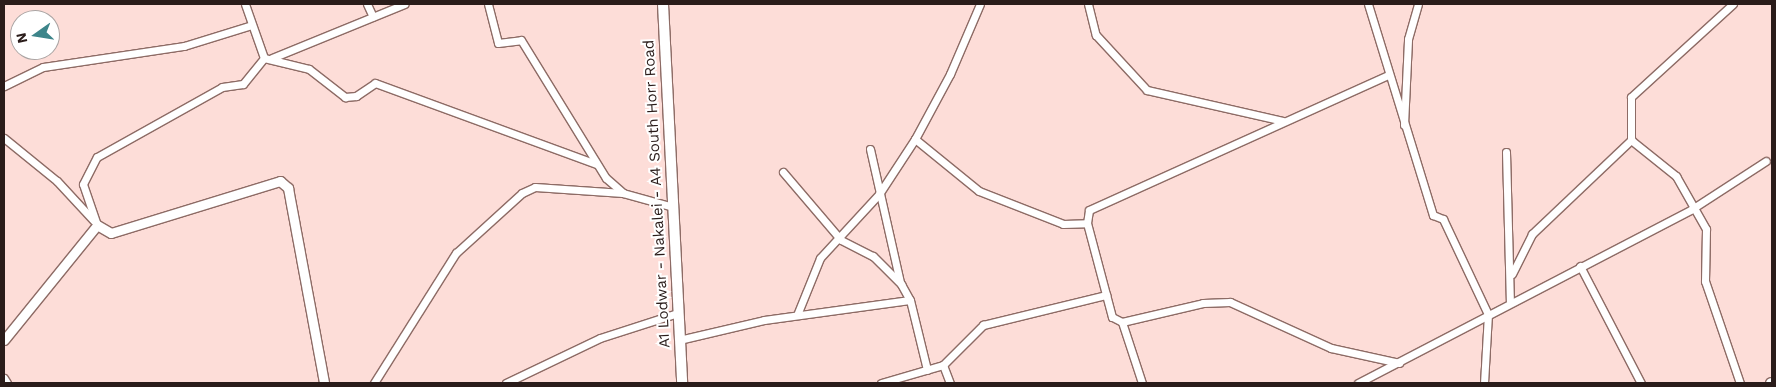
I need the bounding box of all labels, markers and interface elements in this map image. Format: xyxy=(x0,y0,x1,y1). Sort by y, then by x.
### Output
north arrow xyxy=(10,10,60,60)
text: N xyxy=(12,31,30,45)
street label: A1 Lodwar - Nakalei - A4 South Horr Road xyxy=(640,39,674,349)

